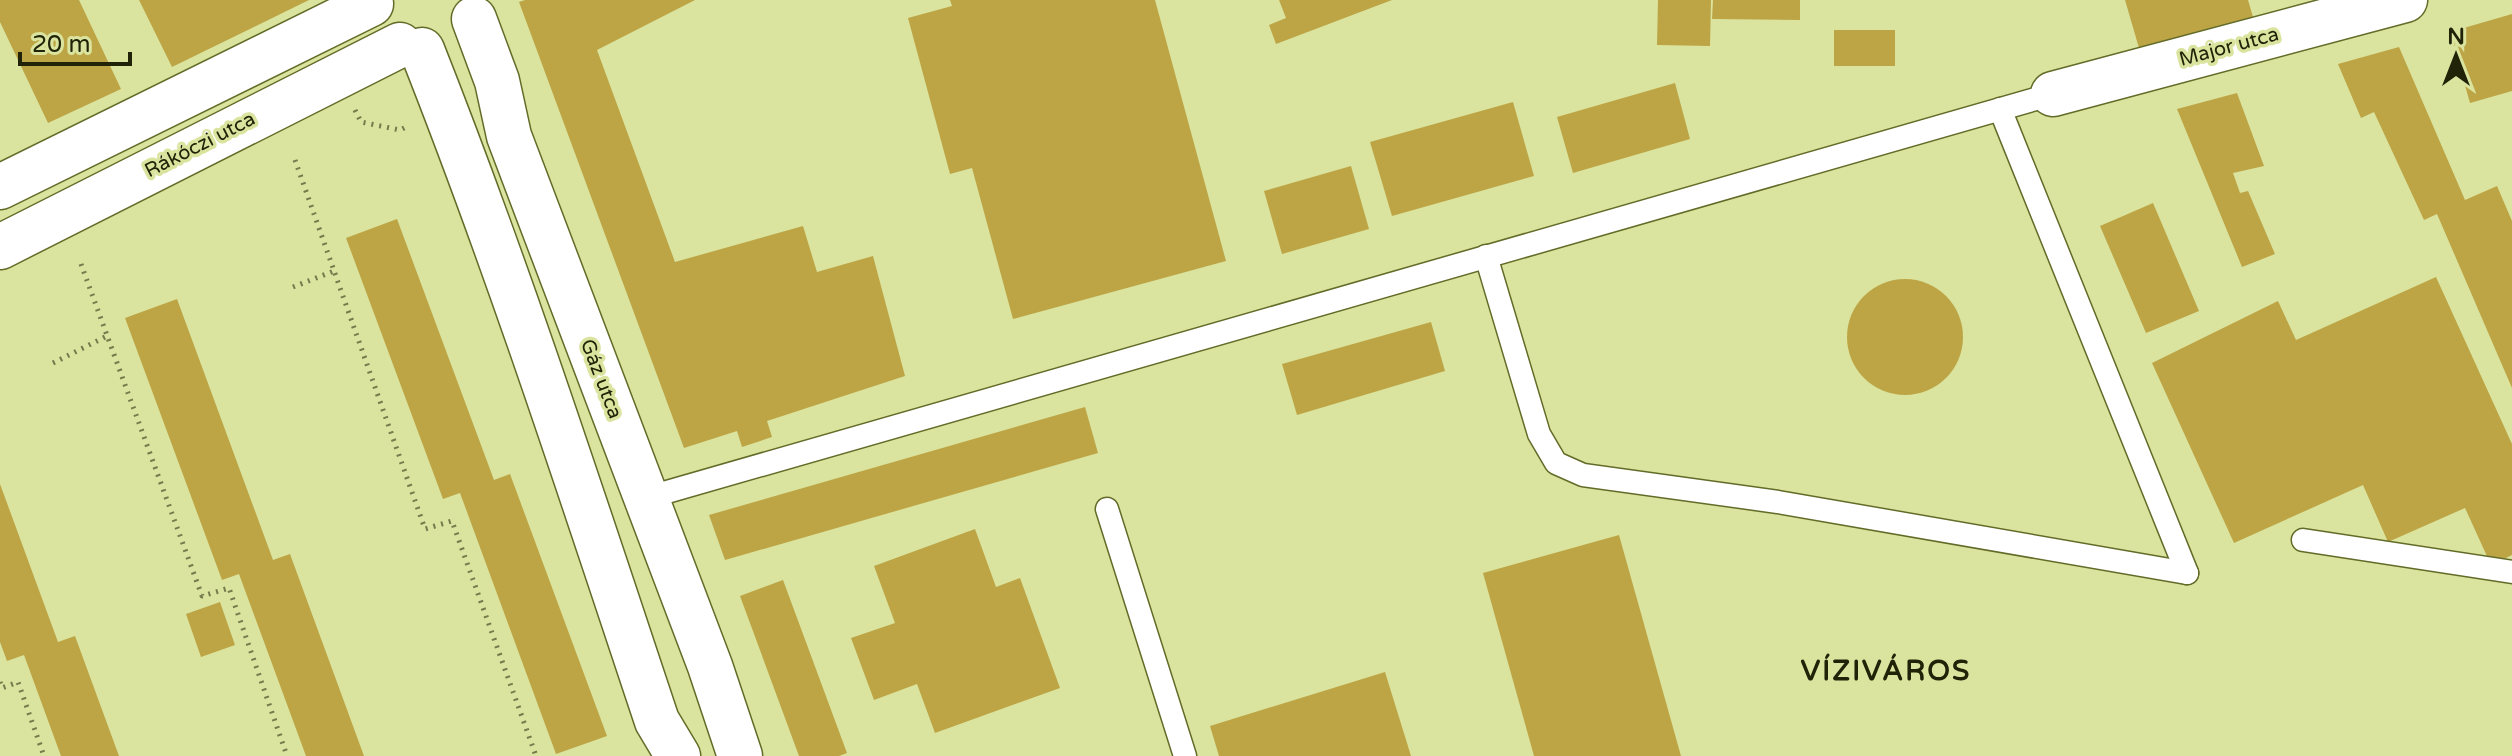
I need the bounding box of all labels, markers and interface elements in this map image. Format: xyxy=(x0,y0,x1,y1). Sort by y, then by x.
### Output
scale bar xyxy=(20,16,130,66)
north arrow xyxy=(2416,16,2496,96)
street label: Major utca xyxy=(2177,22,2281,72)
text: N xyxy=(2447,24,2465,50)
text: 20 m xyxy=(32,30,90,59)
street label: Rákóczi utca xyxy=(141,107,259,183)
street label: Gáz utca xyxy=(575,336,627,422)
district label: VÍZIVÁROS xyxy=(1801,653,1971,688)

